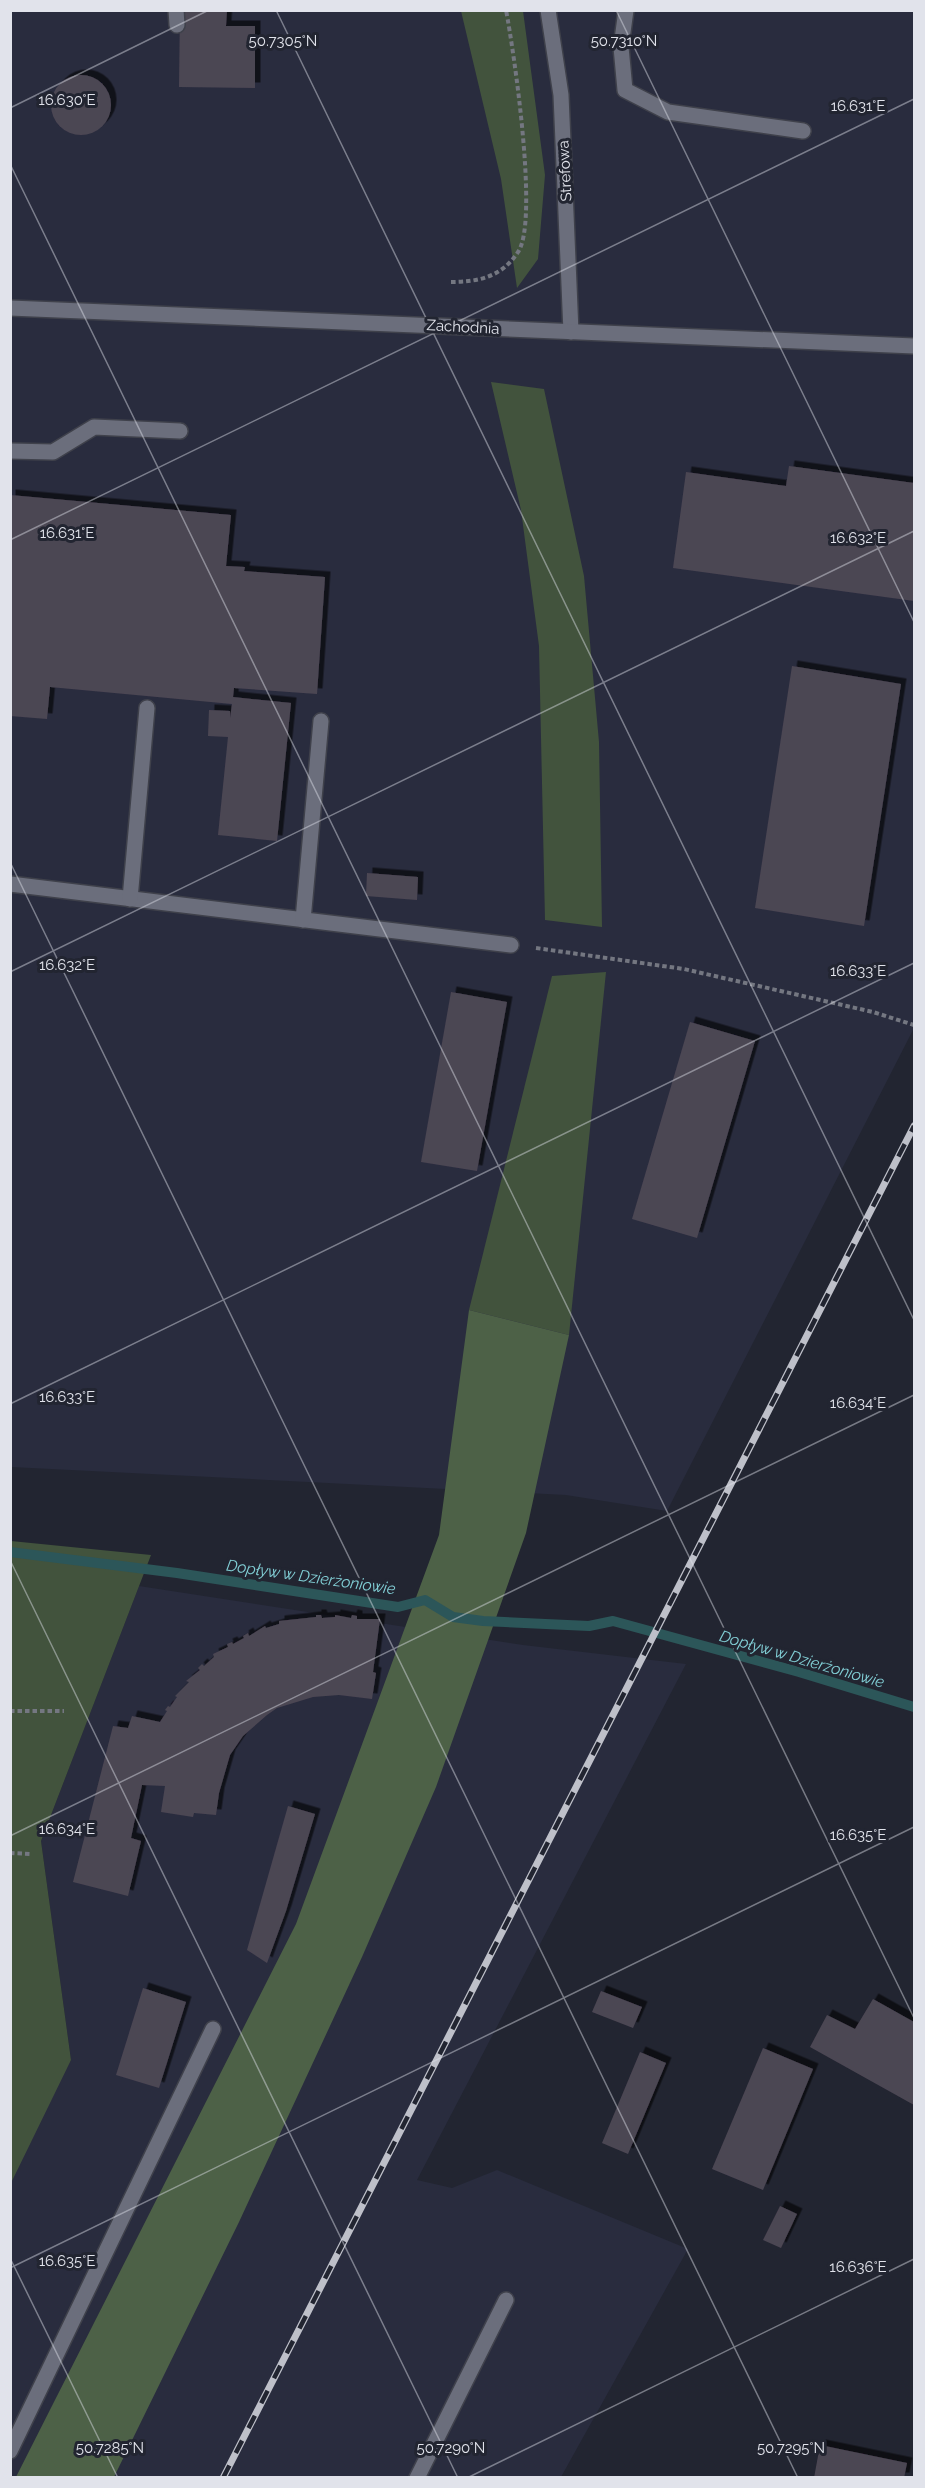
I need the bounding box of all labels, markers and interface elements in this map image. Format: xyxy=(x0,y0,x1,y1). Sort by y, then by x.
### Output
text: 50.7305°N xyxy=(249,32,317,50)
text: 50.7310°N xyxy=(591,32,657,50)
text: 16.630°E xyxy=(38,91,96,109)
text: 16.631°E xyxy=(831,97,885,115)
street label: Strefowa xyxy=(554,140,576,202)
street label: Zachodnia xyxy=(426,316,500,338)
text: 16.631°E xyxy=(40,524,94,542)
text: 16.632°E xyxy=(830,529,886,547)
text: 16.632°E xyxy=(39,956,95,974)
text: 16.633°E xyxy=(830,962,886,980)
text: 16.633°E xyxy=(39,1388,95,1406)
text: 16.634°E xyxy=(830,1394,886,1412)
water label: Dopływ w Dzierżoniowie xyxy=(225,1556,397,1598)
water label: Dopływ w Dzierżoniowie xyxy=(717,1626,887,1692)
text: 16.634°E xyxy=(39,1820,95,1838)
text: 16.635°E xyxy=(830,1826,886,1844)
text: 16.635°E xyxy=(39,2252,95,2270)
text: 16.636°E xyxy=(829,2258,887,2276)
text: 50.7285°N xyxy=(76,2439,144,2457)
text: 50.7290°N xyxy=(417,2439,485,2457)
text: 50.7295°N xyxy=(757,2439,825,2457)

